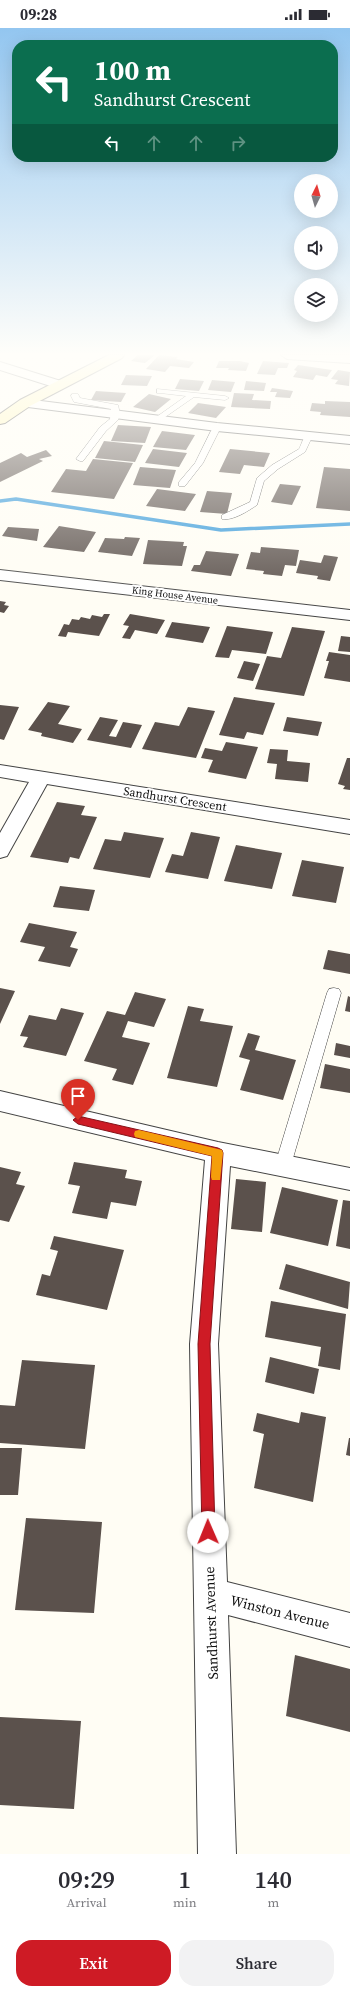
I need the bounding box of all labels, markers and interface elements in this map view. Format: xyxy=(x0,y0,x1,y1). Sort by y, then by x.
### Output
text: 09:28 xyxy=(20,4,57,25)
text: 100 m xyxy=(94,51,171,89)
icon: left xyxy=(28,56,80,108)
text: Sandhurst Crescent xyxy=(94,87,250,112)
icon: left xyxy=(101,132,123,154)
icon: ahead xyxy=(143,132,165,154)
icon: ahead xyxy=(185,132,207,154)
icon: right xyxy=(227,132,249,154)
north arrow xyxy=(294,174,338,218)
map controls xyxy=(294,174,338,322)
button: sound xyxy=(294,226,338,270)
button: layers xyxy=(294,278,338,322)
street label: King House Avenue xyxy=(131,583,219,607)
street label: Sandhurst Crescent xyxy=(122,783,228,815)
pin xyxy=(61,1079,95,1120)
icon: arrive xyxy=(67,1085,89,1107)
position arrow xyxy=(187,1511,229,1553)
street label: Sandhurst Avenue xyxy=(199,1566,223,1680)
street label: Winston Avenue xyxy=(228,1590,332,1634)
text: 09:29 xyxy=(58,1863,115,1896)
text: 1 xyxy=(179,1863,191,1896)
text: 140 xyxy=(255,1863,292,1896)
text: Arrival xyxy=(66,1894,107,1911)
text: min xyxy=(173,1894,197,1911)
text: m xyxy=(267,1894,279,1911)
button: Exit xyxy=(16,1940,171,1986)
button: Share xyxy=(179,1940,334,1986)

